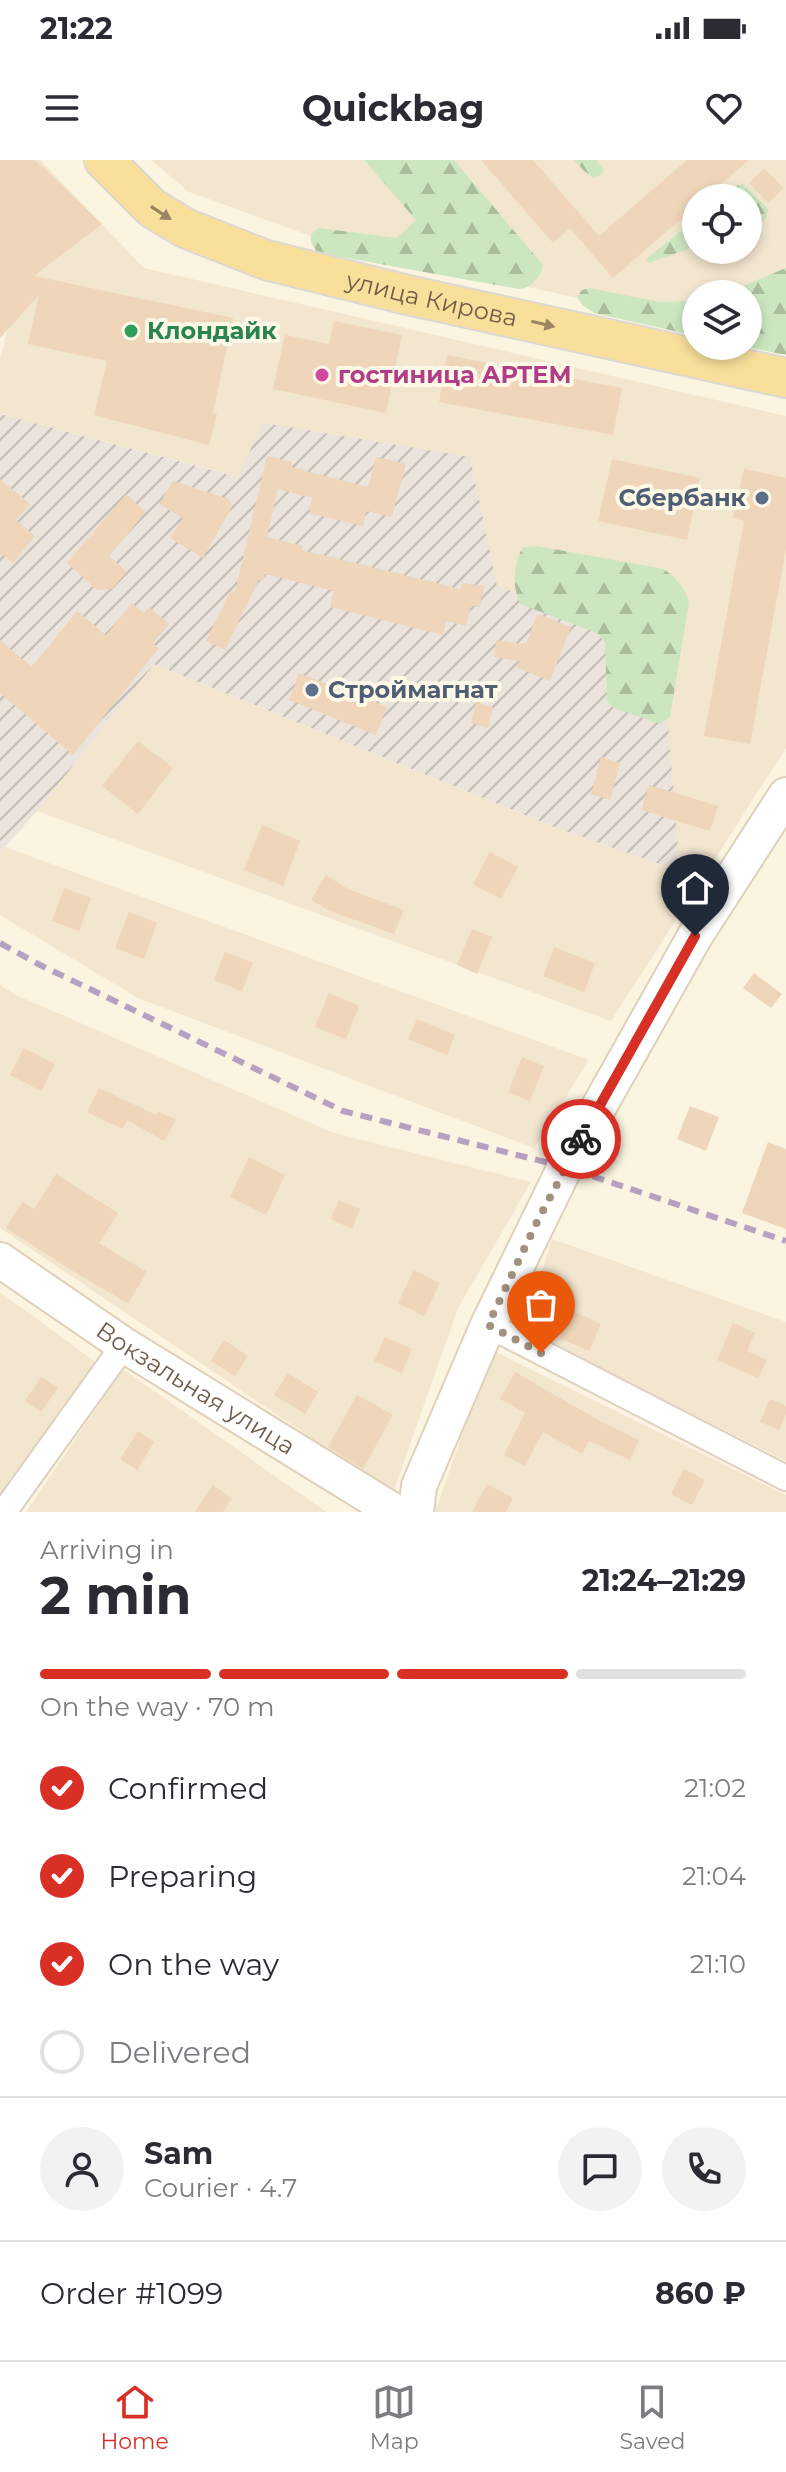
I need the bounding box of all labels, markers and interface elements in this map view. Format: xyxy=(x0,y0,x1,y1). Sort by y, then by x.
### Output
text: 21:22 xyxy=(40,10,113,47)
icon: menu xyxy=(40,86,84,130)
text: Quickbag xyxy=(302,86,484,130)
icon: heart xyxy=(702,86,746,130)
map controls xyxy=(682,184,762,360)
button: locate xyxy=(682,184,762,264)
one-way arrow xyxy=(150,205,172,219)
street label: улица Кирова xyxy=(342,265,520,333)
button: layers xyxy=(682,280,762,360)
place label: Клондайк xyxy=(147,316,277,345)
one-way arrow xyxy=(531,318,556,331)
marker: Клондайк xyxy=(122,322,140,340)
place label: гостиница АРТЕМ xyxy=(338,360,572,389)
marker: гостиница АРТЕМ xyxy=(313,366,331,384)
place label: Сбербанк xyxy=(619,483,747,512)
marker: Сбербанк xyxy=(753,489,771,507)
place label: Строймагнат xyxy=(328,675,498,704)
marker: Строймагнат xyxy=(303,681,321,699)
pin xyxy=(661,854,729,936)
icon: home xyxy=(673,866,717,910)
courier xyxy=(541,1099,621,1179)
icon: bike xyxy=(559,1117,603,1161)
pin xyxy=(507,1271,575,1353)
icon: bag xyxy=(519,1283,563,1327)
street label: Вокзальная улица xyxy=(91,1315,300,1461)
text: Arriving in xyxy=(40,1534,174,1566)
text: 21:24–21:29 xyxy=(582,1562,746,1599)
text: 2 min xyxy=(40,1564,192,1627)
text: On the way · 70 m xyxy=(40,1691,275,1723)
icon: check xyxy=(40,1766,84,1810)
text: Confirmed xyxy=(108,1770,268,1807)
text: 21:02 xyxy=(684,1772,746,1804)
icon: check xyxy=(40,1854,84,1898)
text: Preparing xyxy=(108,1858,257,1895)
text: 21:04 xyxy=(682,1860,746,1892)
icon: check xyxy=(40,1942,84,1986)
text: On the way xyxy=(108,1946,279,1983)
text: 21:10 xyxy=(690,1948,746,1980)
text: Delivered xyxy=(108,2034,251,2071)
button: person xyxy=(40,2127,124,2211)
button: chat xyxy=(558,2127,642,2211)
button: phone xyxy=(662,2127,746,2211)
text: Sam xyxy=(144,2135,213,2172)
text: Courier · 4.7 xyxy=(144,2172,297,2204)
text: Order #1099 xyxy=(40,2275,223,2312)
text: 860 ₽ xyxy=(655,2275,746,2312)
tab: Home xyxy=(100,2380,169,2455)
tab: Map xyxy=(370,2380,419,2455)
tab: Saved xyxy=(619,2380,686,2455)

